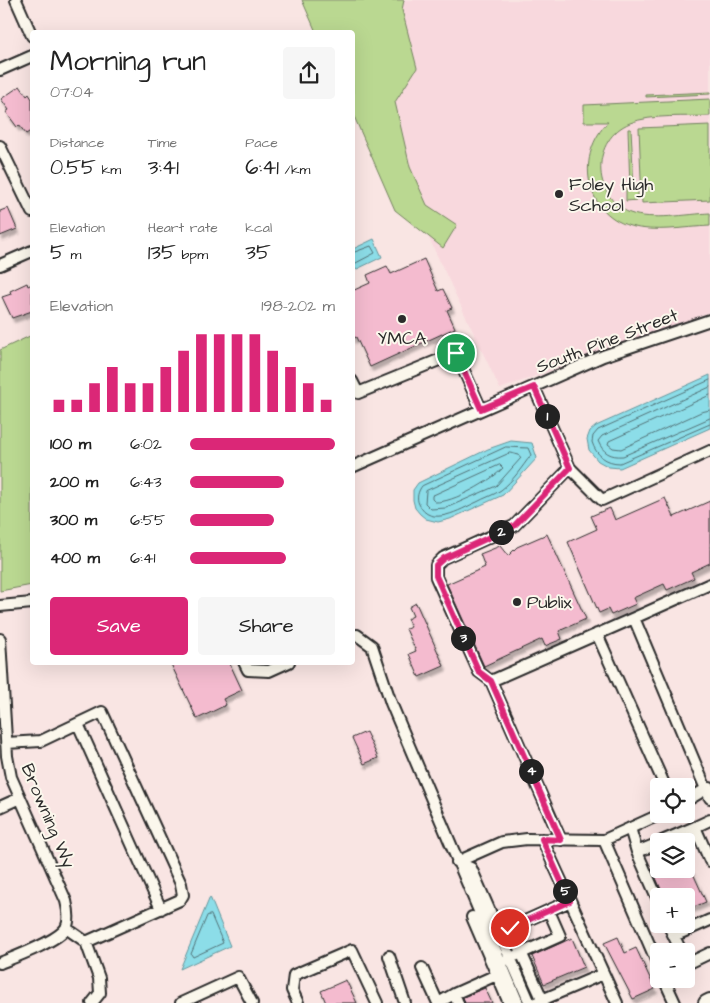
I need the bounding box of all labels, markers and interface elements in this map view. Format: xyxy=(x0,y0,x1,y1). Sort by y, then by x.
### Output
text: Morning run xyxy=(50,42,206,81)
button: share xyxy=(283,47,335,99)
text: 07:04 xyxy=(50,81,94,103)
text: Distance xyxy=(50,133,104,153)
text: Time xyxy=(148,133,177,153)
text: Pace xyxy=(245,133,278,153)
text: 0.55 xyxy=(50,153,96,182)
text: 3:41 xyxy=(148,153,179,182)
text: 6:41 xyxy=(245,153,279,182)
text: km xyxy=(96,160,121,180)
text: /km xyxy=(279,160,310,180)
place label: Foley High School xyxy=(569,172,653,218)
marker: Foley High School xyxy=(553,188,565,200)
text: Elevation xyxy=(50,218,105,238)
text: Heart rate xyxy=(148,218,218,238)
text: kcal xyxy=(245,218,272,238)
text: 5 xyxy=(50,238,65,267)
text: 135 xyxy=(148,238,176,267)
text: 35 xyxy=(245,238,271,267)
text: m xyxy=(65,245,81,265)
text: bpm xyxy=(176,245,208,265)
text: Elevation xyxy=(50,295,113,317)
text: 198–202 m xyxy=(261,295,335,317)
street label: South Pine Street xyxy=(533,302,682,380)
marker: YMCA xyxy=(396,313,408,325)
place label: YMCA xyxy=(378,326,427,351)
pin xyxy=(435,332,477,374)
icon: arrive xyxy=(442,339,470,367)
pin: 1 xyxy=(534,404,560,428)
text: 1 xyxy=(547,406,548,426)
text: 100 m xyxy=(50,433,91,455)
text: 6:02 xyxy=(130,433,162,455)
text: 200 m xyxy=(50,471,98,493)
text: 6:43 xyxy=(130,471,162,493)
text: 300 m xyxy=(50,509,97,531)
text: 6:55 xyxy=(130,509,165,531)
pin: 2 xyxy=(488,520,514,544)
text: 2 xyxy=(497,522,506,542)
text: 400 m xyxy=(50,547,100,569)
text: 6:41 xyxy=(130,547,156,569)
place label: Publix xyxy=(527,590,572,615)
marker: Publix xyxy=(511,596,523,608)
button: Save xyxy=(50,597,188,655)
button: Share xyxy=(198,597,335,655)
pin: 3 xyxy=(450,626,476,650)
text: 3 xyxy=(460,628,467,648)
pin: 4 xyxy=(518,758,544,784)
street label: Browning Wy xyxy=(14,760,81,873)
text: 4 xyxy=(527,761,536,781)
map controls xyxy=(650,778,695,988)
button: locate xyxy=(650,778,695,823)
button: layers xyxy=(650,833,695,878)
pin: 5 xyxy=(552,878,578,904)
text: 5 xyxy=(561,881,570,901)
button: + xyxy=(650,888,695,933)
pin xyxy=(489,907,531,949)
icon: check xyxy=(496,914,524,942)
button: − xyxy=(650,943,695,988)

